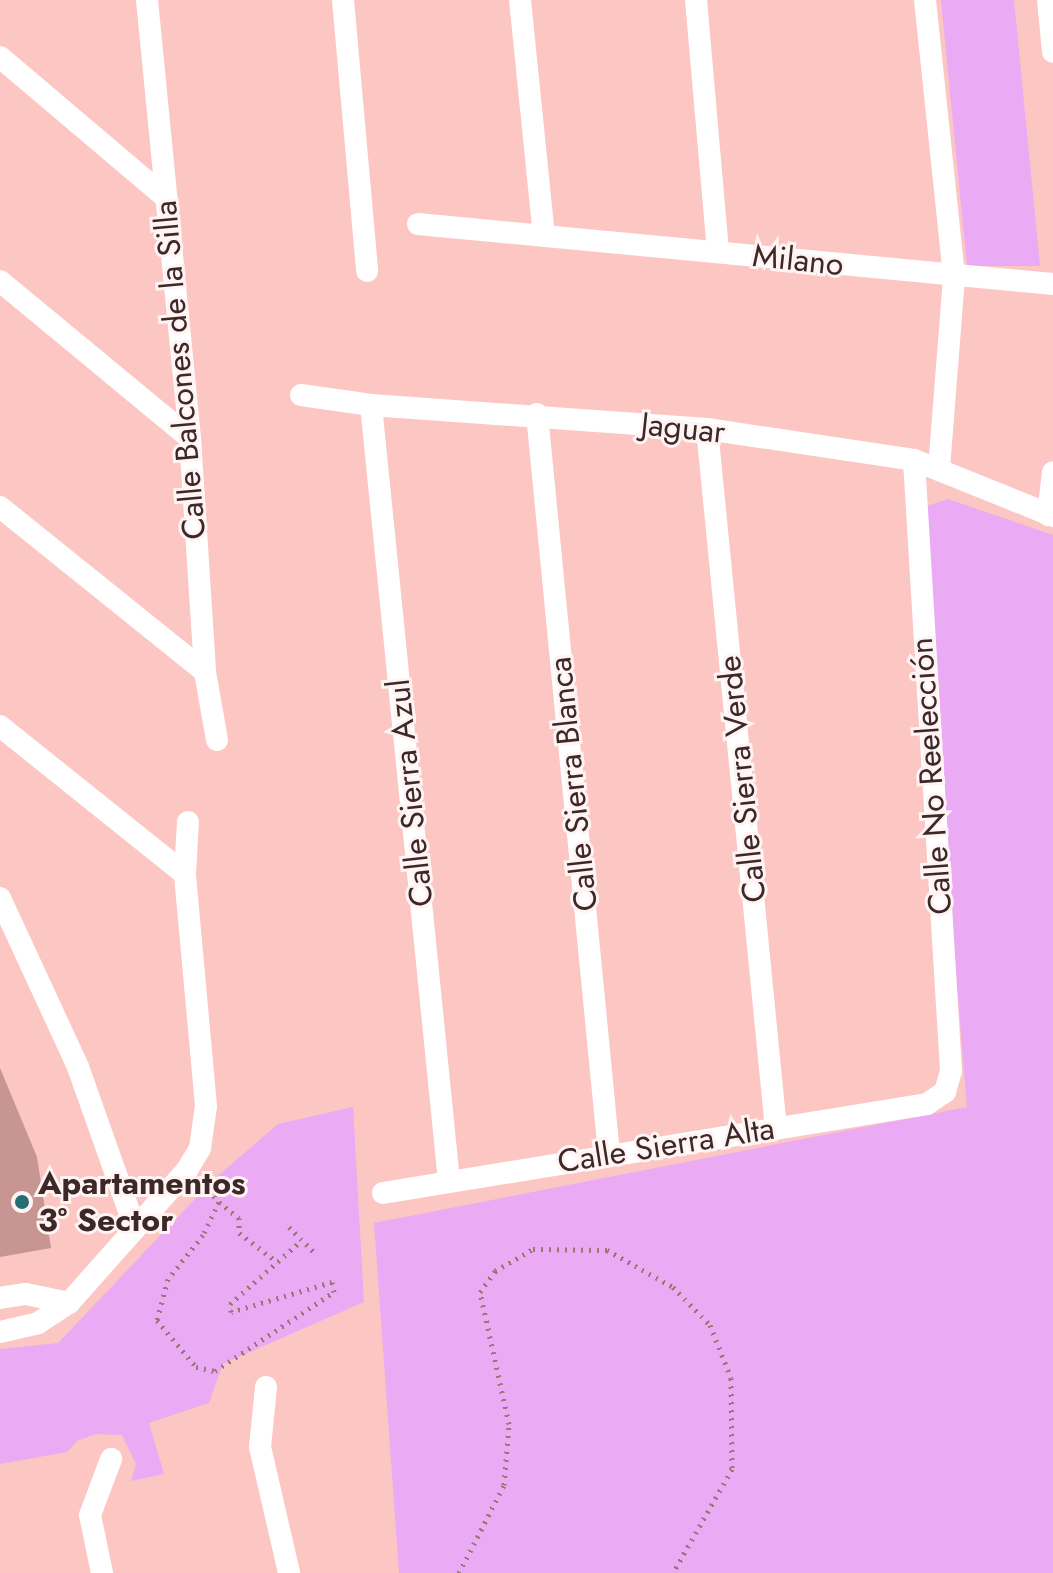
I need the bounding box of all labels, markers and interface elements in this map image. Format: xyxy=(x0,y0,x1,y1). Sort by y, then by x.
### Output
street label: Calle Balcones de la Silla xyxy=(146,199,214,541)
street label: Milano xyxy=(751,236,845,284)
street label: Jaguar xyxy=(639,404,727,452)
street label: Calle No Reelección xyxy=(902,636,960,916)
street label: Calle Sierra Verde xyxy=(710,654,774,904)
street label: Calle Sierra Blanca xyxy=(541,655,605,913)
street label: Calle Sierra Azul xyxy=(379,677,441,909)
street label: Calle Sierra Alta xyxy=(555,1109,777,1181)
place label: Apartamentos 3° Sector xyxy=(38,1165,246,1240)
marker: Apartamentos 3° Sector xyxy=(13,1193,31,1211)

